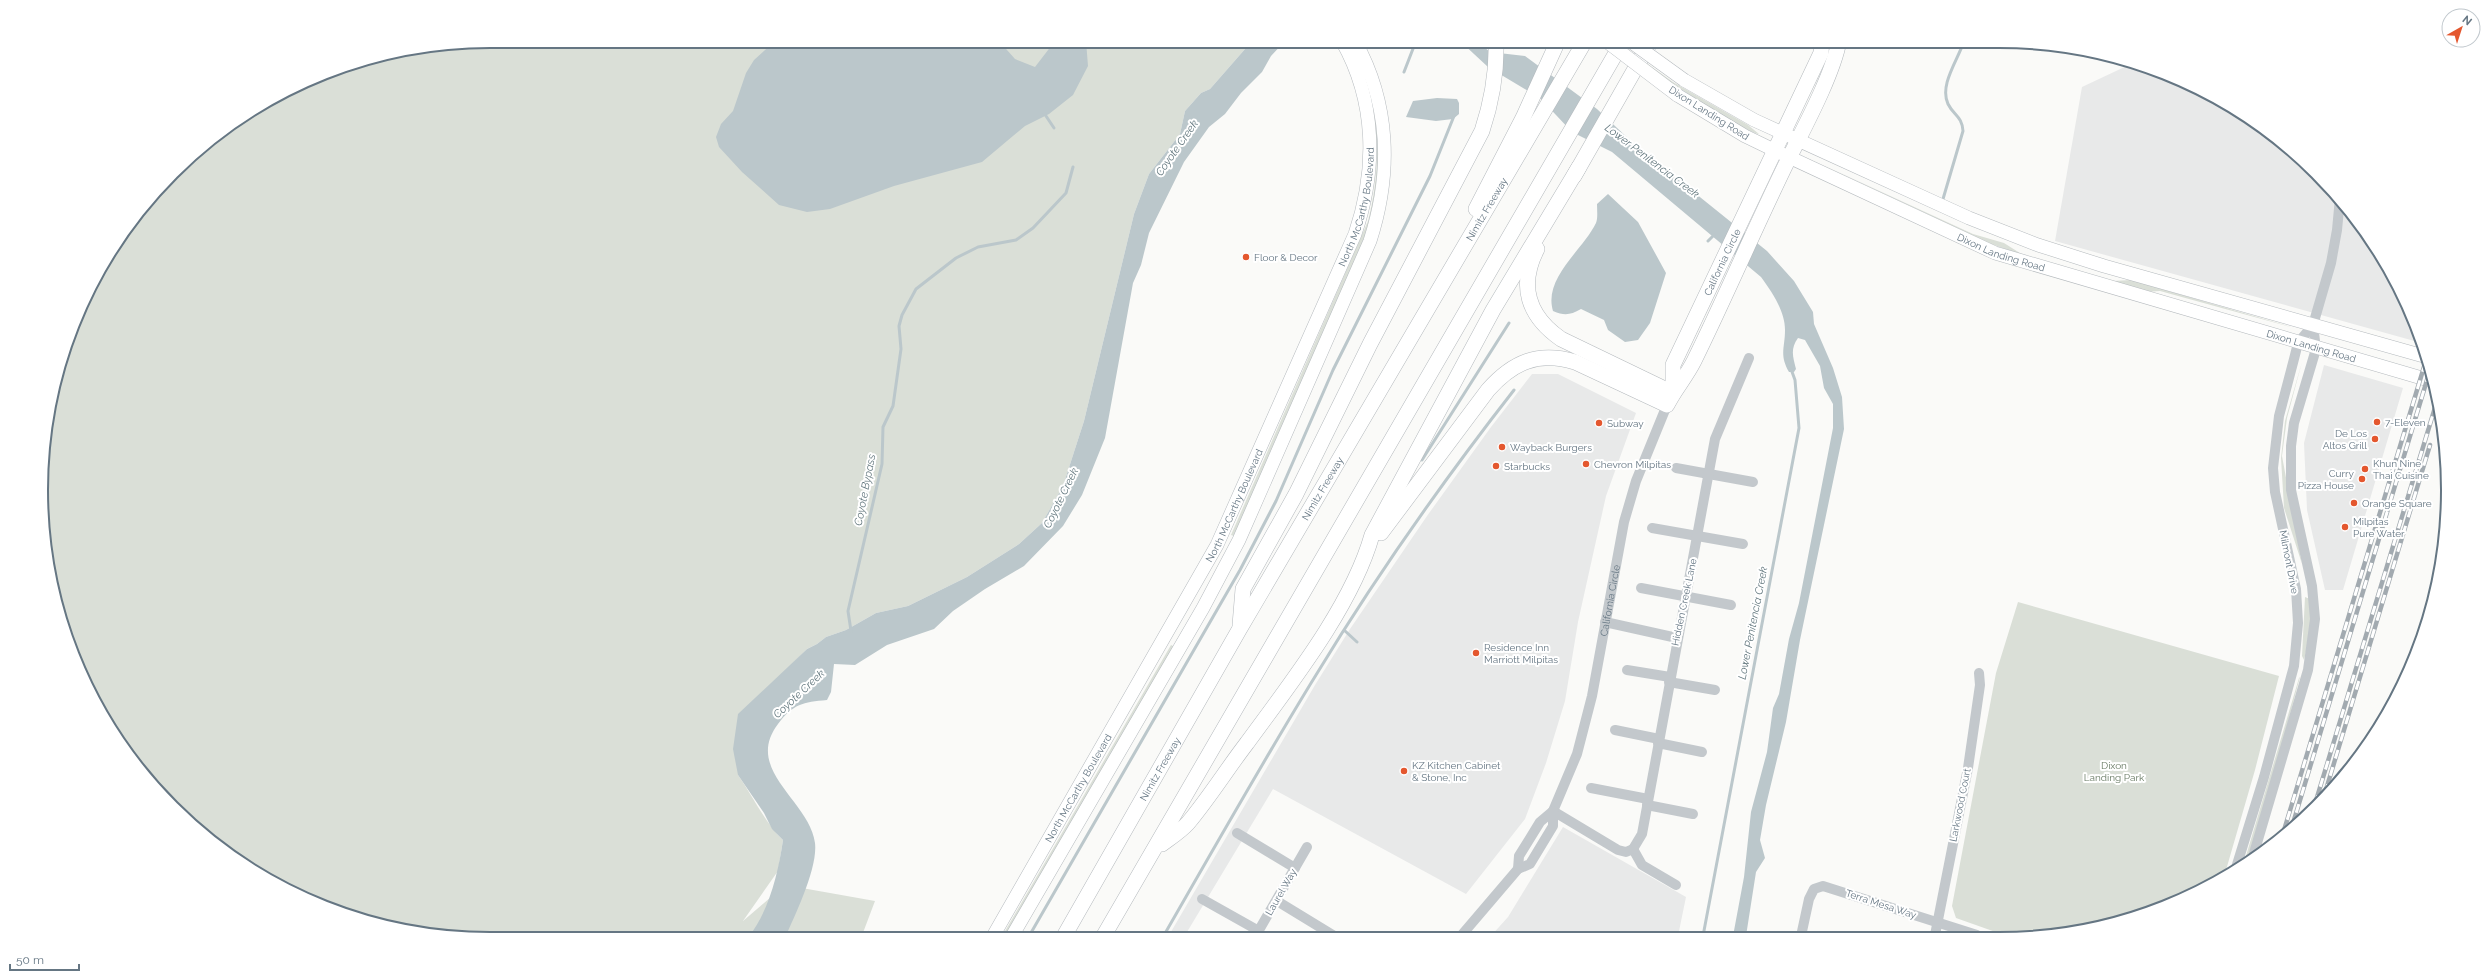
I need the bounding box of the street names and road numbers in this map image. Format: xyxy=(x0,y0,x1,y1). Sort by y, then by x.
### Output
street label: Dixon Landing Road xyxy=(1667,84,1751,142)
street label: North McCarthy Boulevard xyxy=(1336,147,1375,268)
street label: Nimitz Freeway xyxy=(1463,175,1509,243)
street label: California Circle xyxy=(1701,227,1742,297)
street label: Dixon Landing Road xyxy=(1956,231,2046,273)
street label: Dixon Landing Road xyxy=(2265,327,2357,364)
street label: North McCarthy Boulevard xyxy=(1203,447,1264,564)
street label: Nimitz Freeway xyxy=(1299,454,1345,522)
street label: Milmont Drive xyxy=(2277,529,2301,595)
street label: Hidden Creek Lane xyxy=(1669,557,1699,647)
street label: California Circle xyxy=(1598,564,1622,637)
street label: North McCarthy Boulevard xyxy=(1043,732,1113,844)
street label: Nimitz Freeway xyxy=(1137,734,1183,802)
street label: Larkwood Court xyxy=(1948,767,1973,843)
street label: Laurel Way xyxy=(1263,866,1299,917)
street label: Terra Mesa Way xyxy=(1844,887,1918,921)

